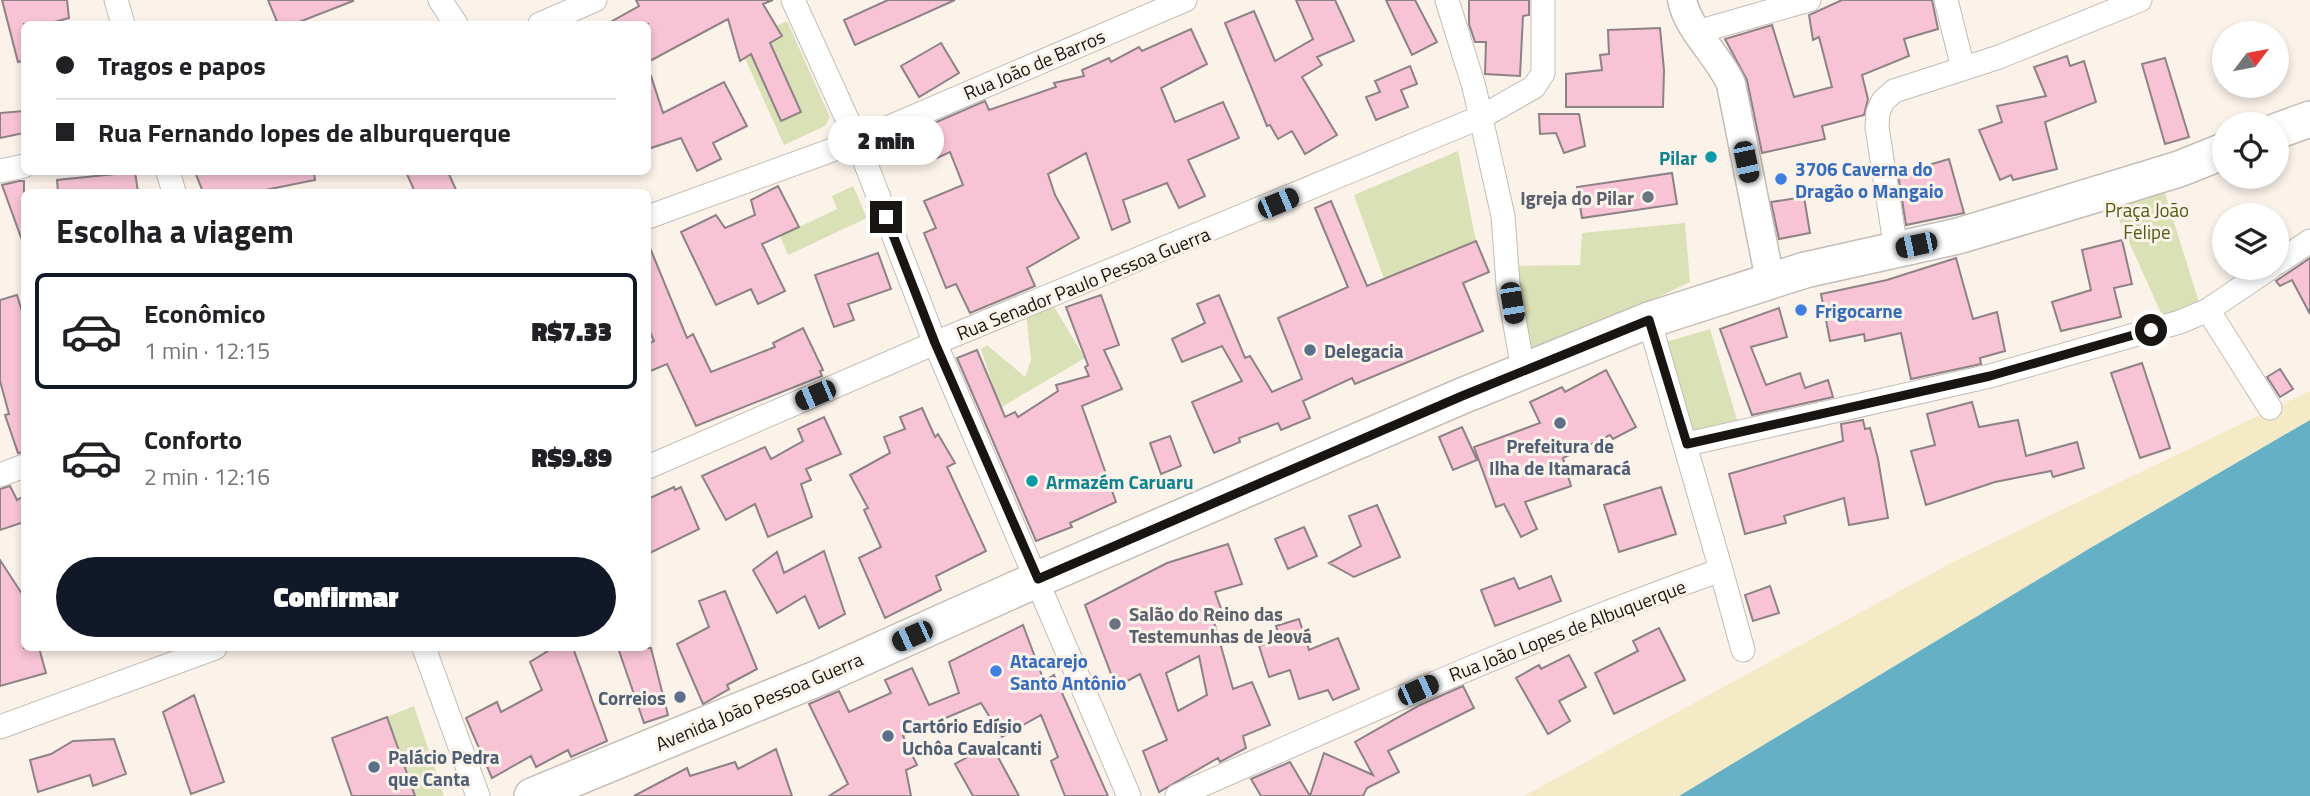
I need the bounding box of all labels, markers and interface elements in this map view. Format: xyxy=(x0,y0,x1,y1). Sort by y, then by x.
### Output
street label: Rua João de Barros xyxy=(959,21,1110,107)
north arrow xyxy=(2212,21,2289,98)
map controls xyxy=(2212,21,2289,280)
text: Tragos e papos xyxy=(98,46,266,85)
button: locate xyxy=(2212,112,2289,189)
text: Rua Fernando lopes de alburquerque xyxy=(98,113,511,152)
callout: 2 min xyxy=(828,116,944,164)
text: 2 min xyxy=(857,123,915,158)
car xyxy=(1732,139,1761,185)
place label: Pilar xyxy=(1659,143,1697,172)
marker: Pilar xyxy=(1703,149,1719,165)
place label: 3706 Caverna do Dragão o Mangaio xyxy=(1795,154,1944,205)
marker: 3706 Caverna do Dragão o Mangaio xyxy=(1773,171,1789,187)
place label: Igreja do Pilar xyxy=(1520,183,1634,212)
car xyxy=(1255,185,1302,221)
marker: Igreja do Pilar xyxy=(1640,189,1656,205)
park label: Praça João Felipe xyxy=(2105,195,2189,246)
route end xyxy=(870,201,902,233)
button: layers xyxy=(2212,203,2289,280)
text: Escolha a viagem xyxy=(56,207,294,255)
street label: Rua Senador Paulo Pessoa Guerra xyxy=(952,219,1215,347)
car xyxy=(1894,230,1939,260)
car xyxy=(1499,281,1526,325)
text: Econômico xyxy=(144,294,266,333)
place label: Frigocarne xyxy=(1815,296,1903,325)
icon: car xyxy=(60,300,123,363)
marker: Frigocarne xyxy=(1793,302,1809,318)
text: R$7.33 xyxy=(531,312,612,351)
route start xyxy=(2135,314,2167,346)
text: 1 min · 12:15 xyxy=(144,333,270,368)
place label: Delegacia xyxy=(1324,336,1404,365)
marker: Delegacia xyxy=(1302,342,1318,358)
car xyxy=(792,377,839,413)
marker: Prefeitura de Ilha de Itamaracá xyxy=(1552,415,1568,431)
text: Conforto xyxy=(144,420,242,459)
icon: car xyxy=(60,426,123,489)
place label: Prefeitura de Ilha de Itamaracá xyxy=(1489,431,1631,482)
text: R$9.89 xyxy=(531,438,612,477)
text: 2 min · 12:16 xyxy=(144,459,270,494)
place label: Armazém Caruaru xyxy=(1046,467,1193,496)
marker: Armazém Caruaru xyxy=(1024,473,1040,489)
button: Confirmar xyxy=(56,557,616,637)
street label: Rua João Lopes de Albuquerque xyxy=(1444,571,1690,689)
place label: Salão do Reino das Testemunhas de Jeová xyxy=(1129,599,1312,650)
marker: Salão do Reino das Testemunhas de Jeová xyxy=(1107,616,1123,632)
car xyxy=(889,618,936,654)
street label: Avenida João Pessoa Guerra xyxy=(651,644,868,758)
place label: Atacarejo Santo Antônio xyxy=(1010,646,1126,697)
marker: Atacarejo Santo Antônio xyxy=(988,663,1004,679)
car xyxy=(1395,672,1442,708)
place label: Correios xyxy=(598,683,666,712)
marker: Correios xyxy=(672,689,688,705)
place label: Cartório Edísio Uchôa Cavalcanti xyxy=(902,711,1042,762)
marker: Cartório Edísio Uchôa Cavalcanti xyxy=(880,728,896,744)
place label: Palácio Pedra que Canta xyxy=(388,742,500,793)
marker: Palácio Pedra que Canta xyxy=(366,759,382,775)

